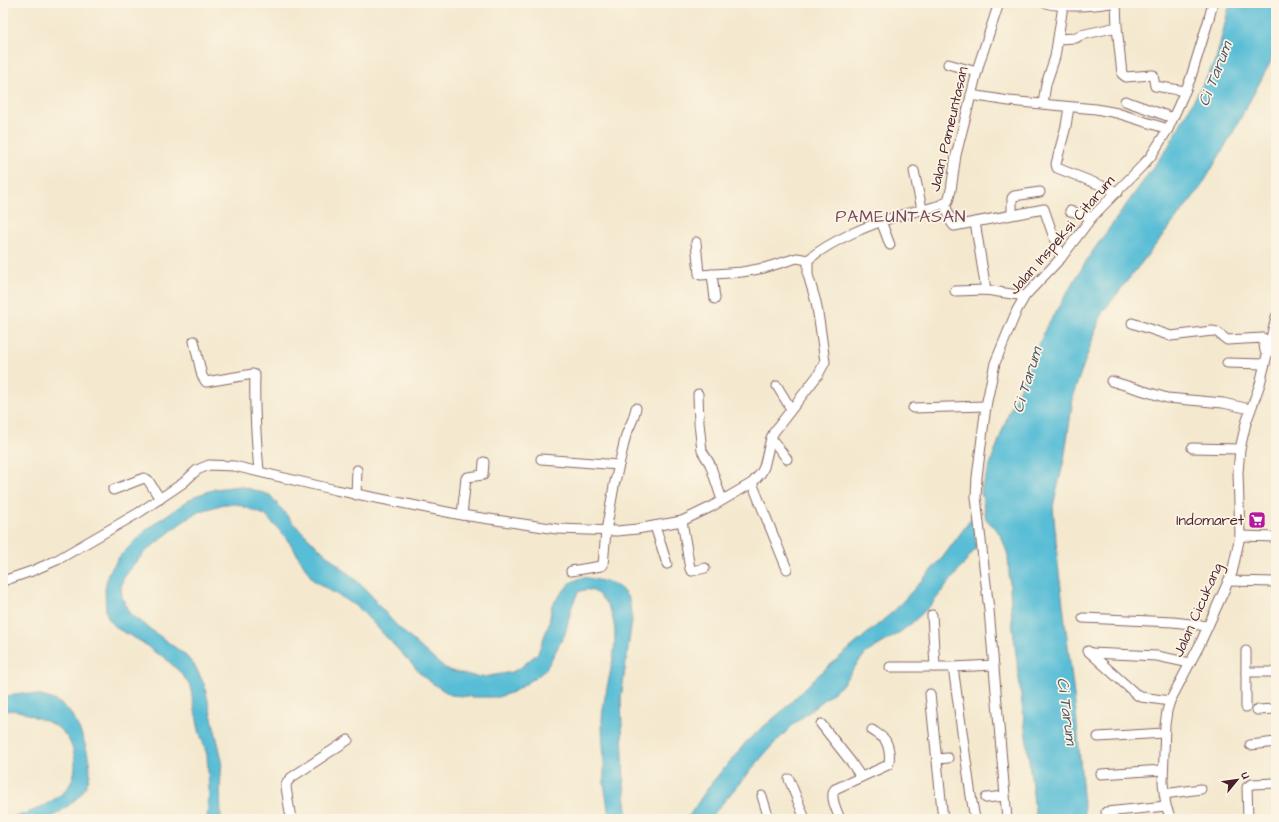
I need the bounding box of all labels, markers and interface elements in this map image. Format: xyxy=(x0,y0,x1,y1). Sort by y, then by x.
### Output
water label: Ci Tarum xyxy=(1193,37,1238,110)
street label: Jalan Pameuntasan xyxy=(924,64,974,193)
street label: Jalan Inspeksi Citarum xyxy=(1004,171,1120,299)
district label: PAMEUNTASAN xyxy=(835,205,967,229)
water label: Ci Tarum xyxy=(1007,343,1048,416)
place label: Indomaret xyxy=(1176,510,1244,531)
supermarket icon: Indomaret xyxy=(1247,510,1267,530)
street label: Jalan Cicukang xyxy=(1168,559,1229,661)
water label: Ci Tarum xyxy=(1051,676,1083,748)
north arrow xyxy=(1217,760,1257,800)
text: U xyxy=(1237,768,1253,782)

